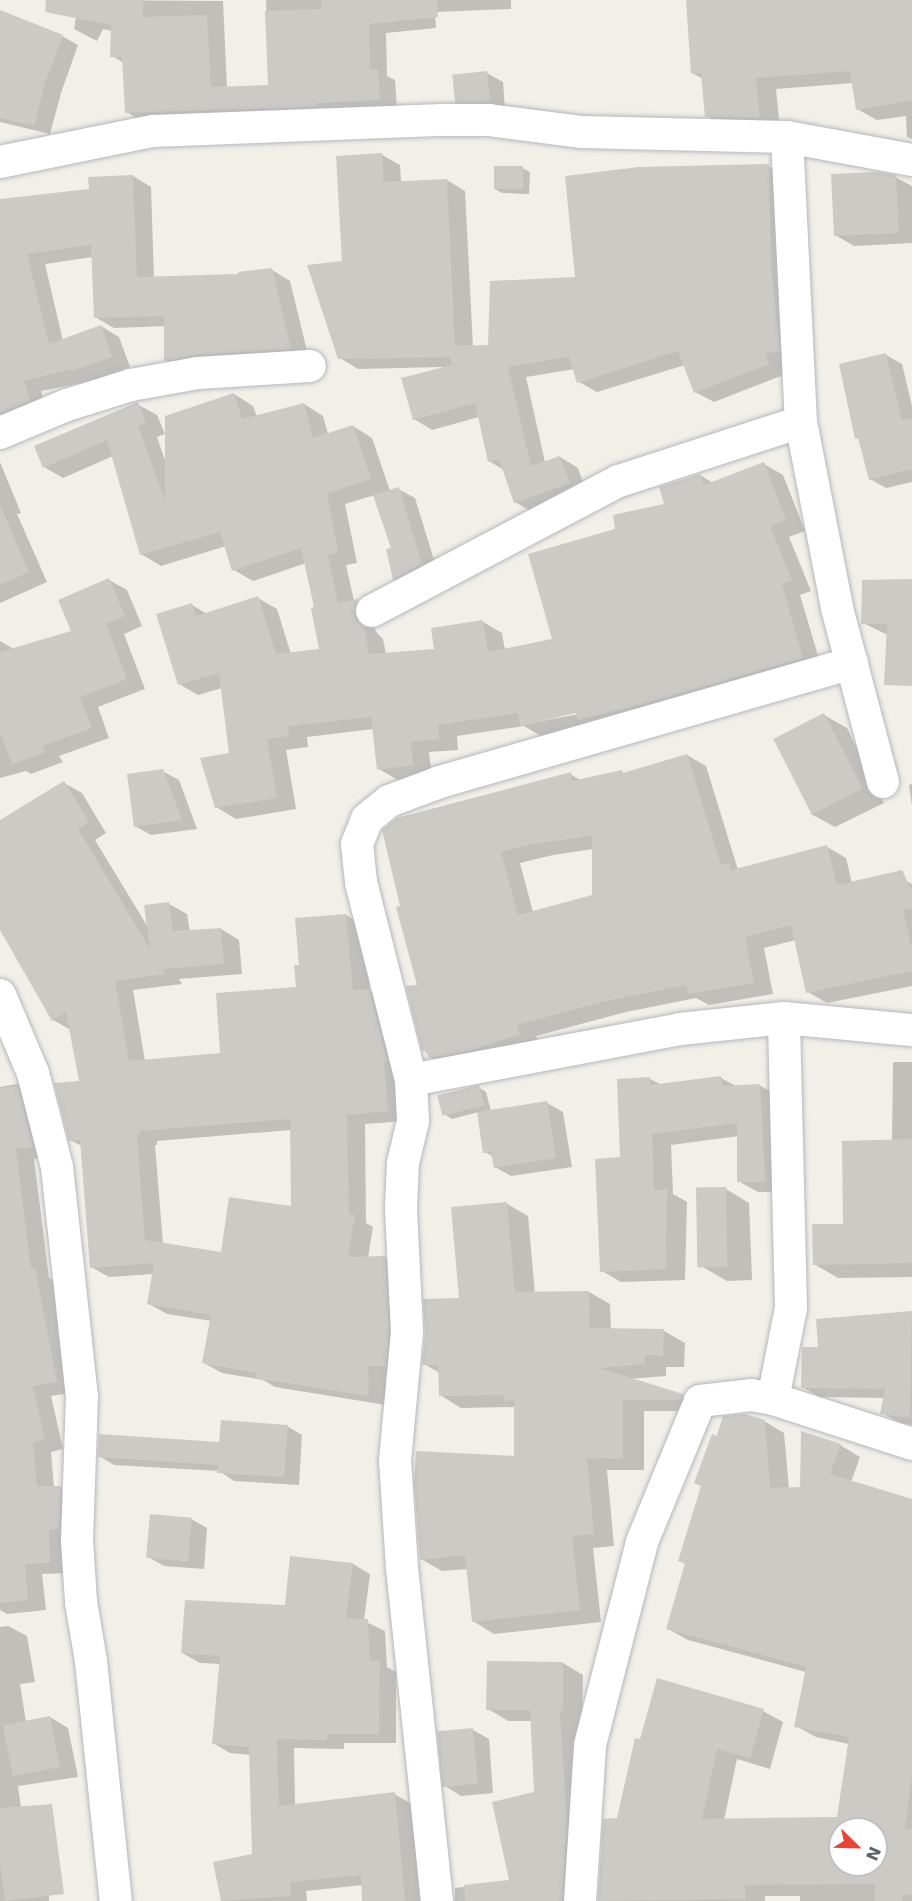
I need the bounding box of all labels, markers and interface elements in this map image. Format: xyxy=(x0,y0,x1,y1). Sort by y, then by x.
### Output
north arrow xyxy=(828,1817,888,1877)
text: N xyxy=(862,1844,885,1863)

